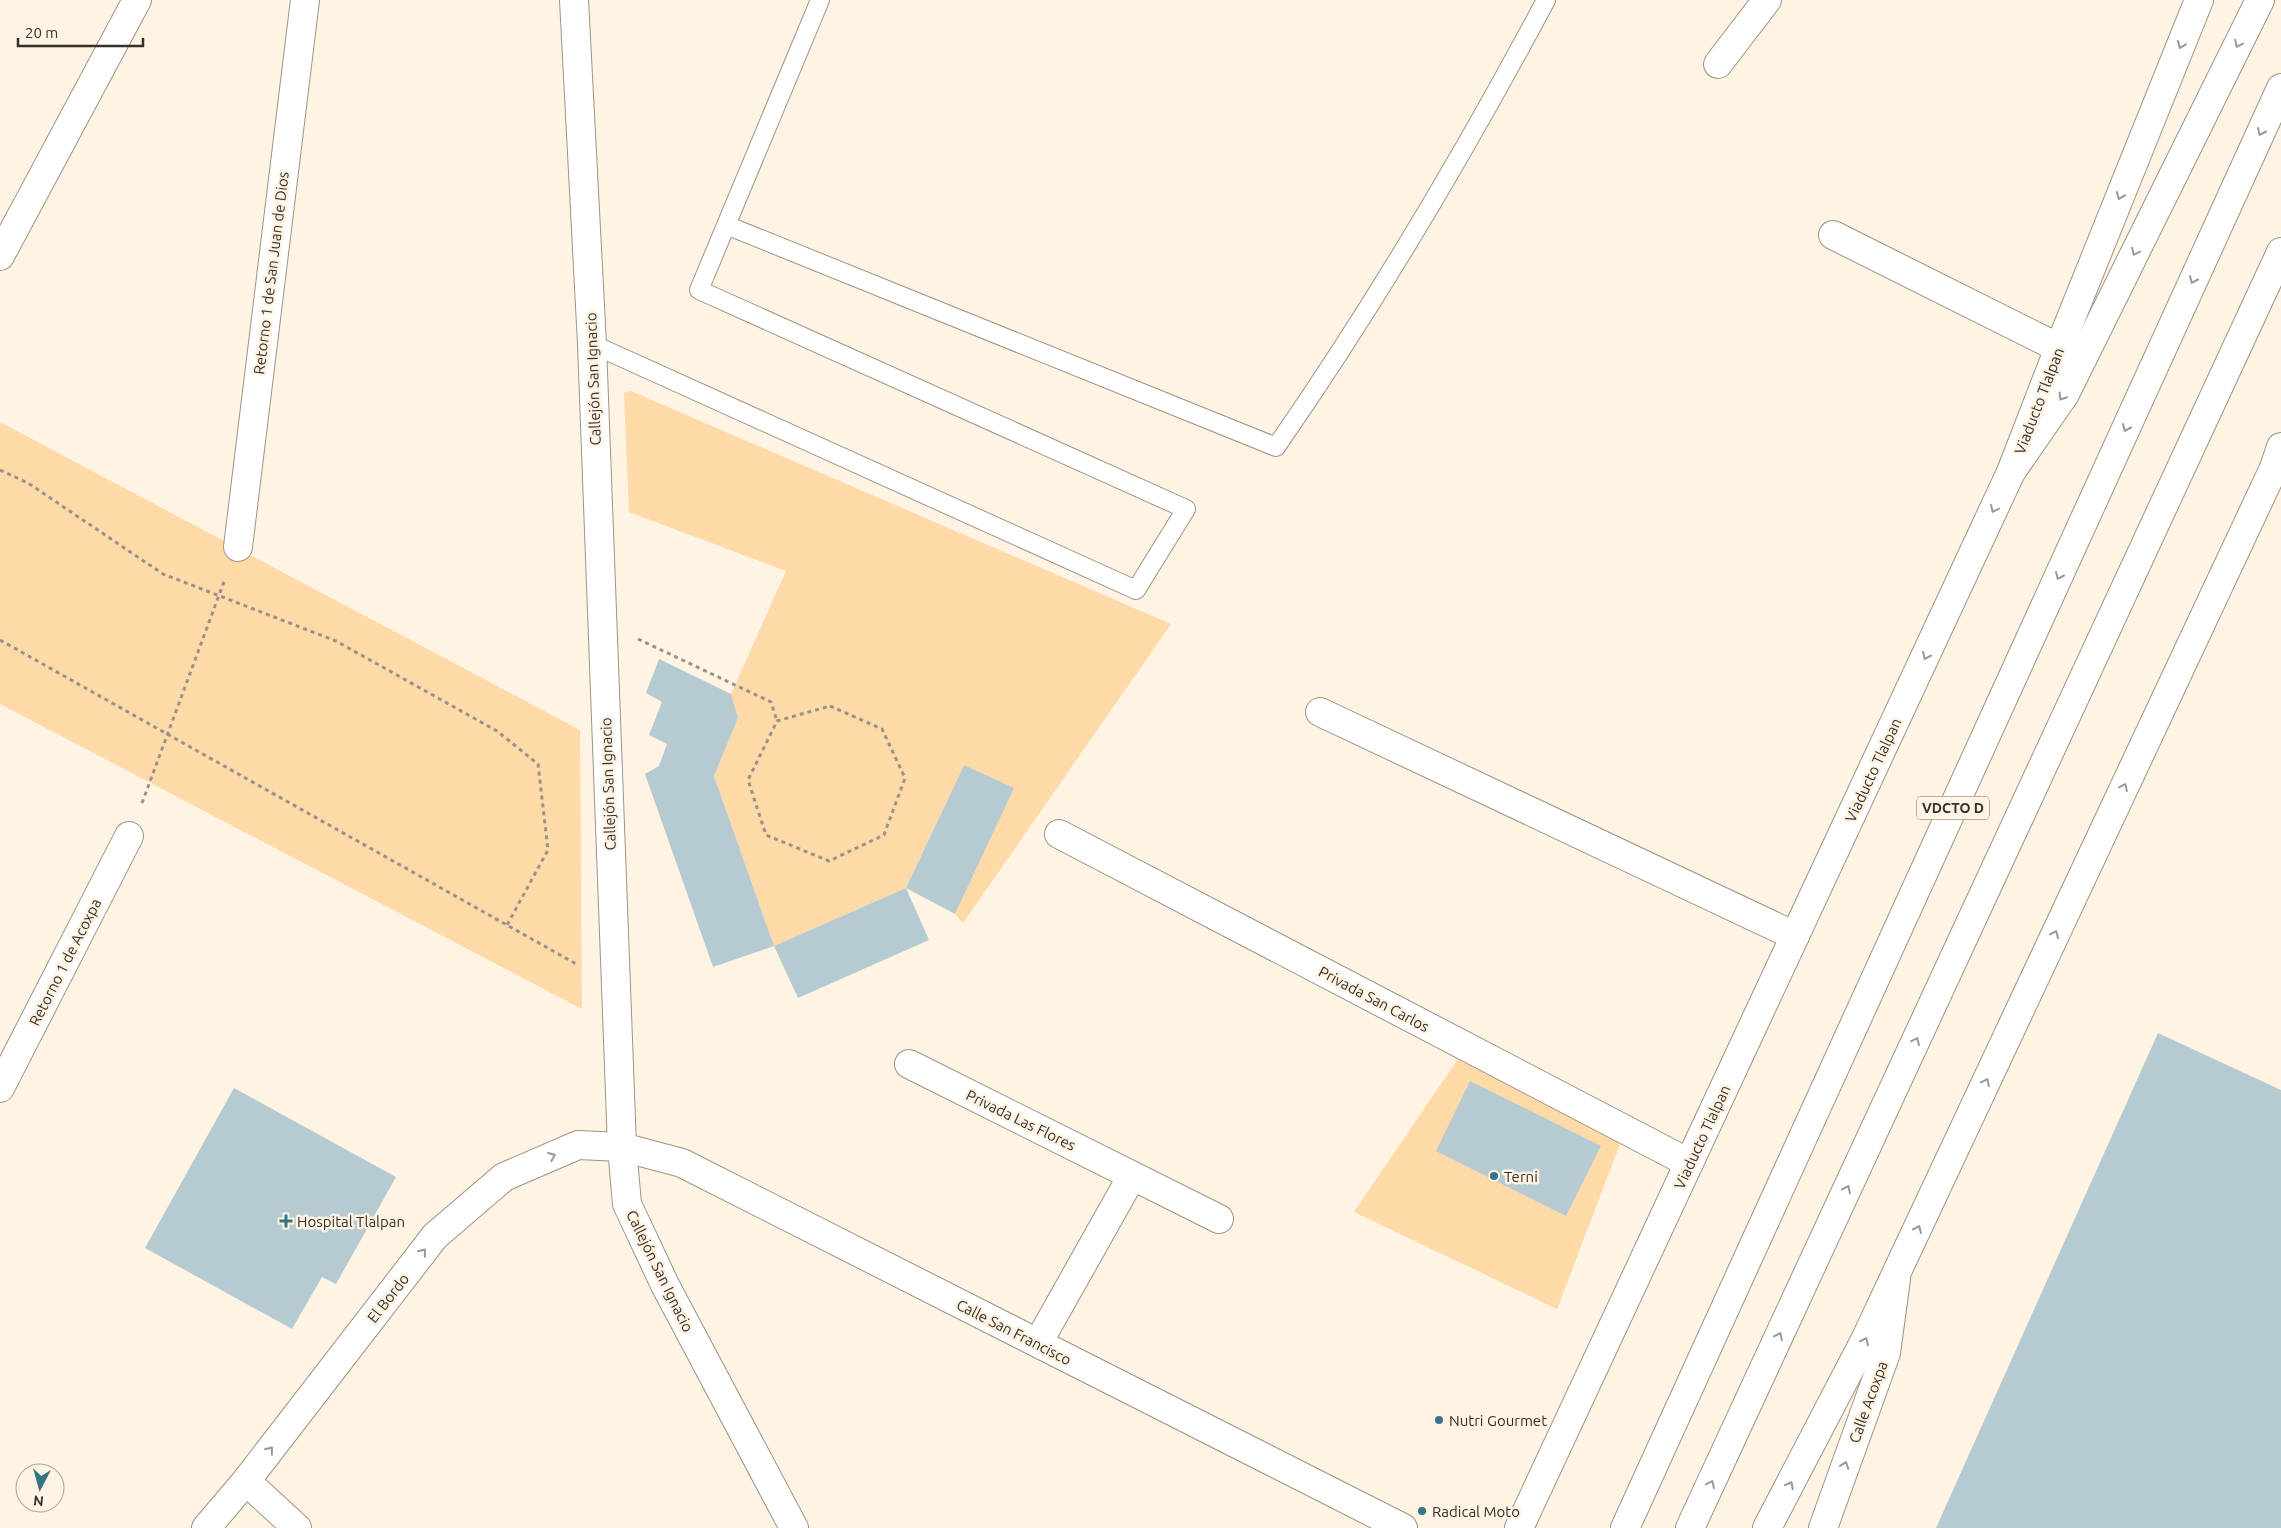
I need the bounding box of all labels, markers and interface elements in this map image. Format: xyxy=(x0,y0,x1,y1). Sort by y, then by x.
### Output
scale bar xyxy=(18,15,142,47)
text: 20 m xyxy=(25,24,58,41)
one-way arrow xyxy=(2234,39,2244,48)
one-way arrow xyxy=(2177,40,2187,49)
one-way arrow xyxy=(2256,127,2267,136)
street label: Retorno 1 de San Juan de Dios xyxy=(250,171,292,375)
one-way arrow xyxy=(2116,191,2126,200)
one-way arrow xyxy=(2131,247,2141,256)
one-way arrow xyxy=(2189,275,2200,284)
street label: Callejón San Ignacio xyxy=(582,312,604,446)
street label: Viaducto Tlalpan xyxy=(2011,345,2067,457)
one-way arrow xyxy=(2059,391,2068,401)
one-way arrow xyxy=(2122,423,2133,432)
one-way arrow xyxy=(1990,504,2000,513)
one-way arrow xyxy=(2054,571,2065,580)
one-way arrow xyxy=(1921,651,1932,660)
street label: Viaducto Tlalpan xyxy=(1841,715,1905,825)
street label: Callejón San Ignacio xyxy=(597,717,619,851)
one-way arrow xyxy=(2118,783,2129,792)
road number: VDCTO D xyxy=(1917,796,1989,820)
street label: Retorno 1 de Acoxpa xyxy=(26,896,104,1028)
one-way arrow xyxy=(2049,930,2060,939)
street label: Privada San Carlos xyxy=(1316,963,1432,1035)
one-way arrow xyxy=(1909,1037,1920,1046)
one-way arrow xyxy=(1980,1078,1990,1087)
street label: Viaducto Tlalpan xyxy=(1670,1082,1734,1192)
street label: Privada Las Flores xyxy=(964,1086,1078,1154)
one-way arrow xyxy=(547,1152,556,1163)
place label: Terni xyxy=(1504,1168,1538,1185)
marker: Terni xyxy=(1488,1170,1500,1182)
one-way arrow xyxy=(1841,1185,1852,1194)
street label: Callejón San Ignacio xyxy=(623,1207,697,1335)
place label: Hospital Tlalpan xyxy=(297,1213,405,1230)
marker: Hospital Tlalpan xyxy=(279,1214,293,1228)
one-way arrow xyxy=(1911,1225,1922,1234)
one-way arrow xyxy=(418,1249,426,1258)
street label: El Bordo xyxy=(364,1270,412,1326)
street label: Calle San Francisco xyxy=(954,1296,1074,1368)
one-way arrow xyxy=(1773,1332,1783,1341)
one-way arrow xyxy=(1859,1337,1869,1346)
street label: Calle Acoxpa xyxy=(1845,1359,1891,1445)
place label: Nutri Gourmet xyxy=(1449,1412,1547,1429)
marker: Nutri Gourmet xyxy=(1433,1414,1445,1426)
one-way arrow xyxy=(265,1447,273,1456)
one-way arrow xyxy=(1839,1462,1849,1470)
north arrow xyxy=(15,1463,65,1513)
one-way arrow xyxy=(1705,1480,1715,1489)
one-way arrow xyxy=(1784,1481,1794,1490)
text: N xyxy=(33,1492,45,1509)
place label: Radical Moto xyxy=(1432,1503,1520,1520)
marker: Radical Moto xyxy=(1416,1505,1428,1517)

